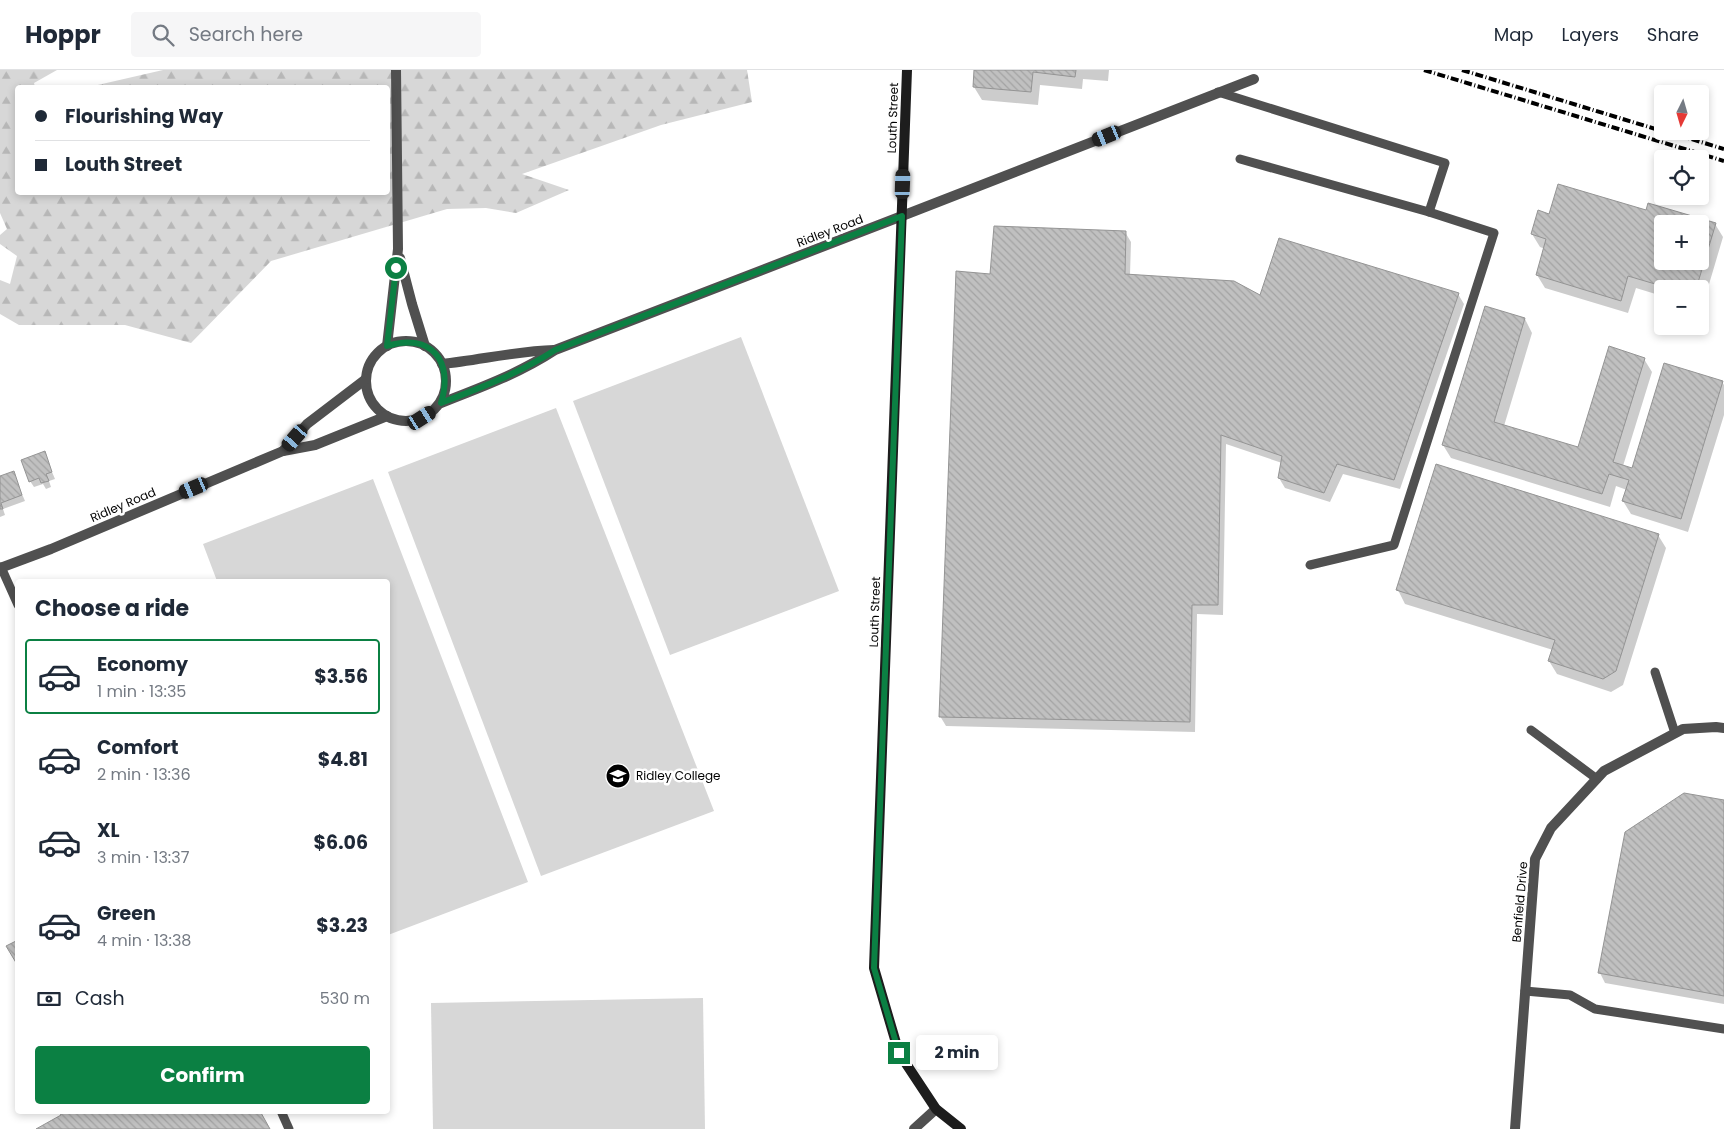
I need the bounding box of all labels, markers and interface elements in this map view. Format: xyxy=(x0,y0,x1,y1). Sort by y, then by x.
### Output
search box xyxy=(131,12,481,57)
text: Hoppr xyxy=(25,18,101,51)
icon: search xyxy=(149,21,177,49)
text: Search here xyxy=(189,21,303,48)
text: Map xyxy=(1494,22,1534,47)
text: Layers xyxy=(1562,22,1619,47)
text: Share xyxy=(1647,22,1699,47)
street label: Louth Street xyxy=(883,82,902,154)
north arrow xyxy=(1654,85,1709,140)
map controls xyxy=(1654,85,1709,335)
text: Flourishing Way xyxy=(65,103,223,130)
car xyxy=(1090,123,1123,149)
button: locate xyxy=(1654,150,1709,205)
text: Louth Street xyxy=(65,151,182,178)
car xyxy=(894,169,911,199)
street label: Ridley Road xyxy=(794,210,866,251)
button: + xyxy=(1654,215,1709,270)
route start xyxy=(385,257,407,279)
button: − xyxy=(1654,280,1709,335)
car xyxy=(405,404,438,432)
car xyxy=(279,422,310,454)
car xyxy=(177,475,210,501)
street label: Ridley Road xyxy=(87,483,158,526)
street label: Louth Street xyxy=(865,576,884,648)
text: Choose a ride xyxy=(35,593,189,624)
text: Economy xyxy=(97,651,188,678)
icon: car xyxy=(37,654,82,699)
text: $3.56 xyxy=(314,663,368,690)
text: 1 min · 13:35 xyxy=(97,680,186,703)
text: Comfort xyxy=(97,734,179,761)
icon: car xyxy=(37,737,82,782)
text: $4.81 xyxy=(318,746,368,773)
text: 2 min · 13:36 xyxy=(97,763,191,786)
school or university icon: Ridley College xyxy=(605,763,631,789)
place label: Ridley College xyxy=(636,767,721,784)
text: XL xyxy=(97,817,120,844)
icon: car xyxy=(37,820,82,865)
text: $6.06 xyxy=(314,829,368,856)
text: 3 min · 13:37 xyxy=(97,846,189,869)
street label: Benfield Drive xyxy=(1507,861,1532,943)
text: Green xyxy=(97,900,156,927)
icon: car xyxy=(37,903,82,948)
text: $3.23 xyxy=(316,912,368,939)
text: 4 min · 13:38 xyxy=(97,929,191,952)
icon: cash xyxy=(35,985,63,1013)
text: Cash xyxy=(75,985,125,1012)
text: 530 m xyxy=(320,987,370,1010)
callout: 2 min xyxy=(916,1036,999,1070)
text: 2 min xyxy=(935,1041,979,1064)
route end xyxy=(888,1042,910,1064)
button: Confirm xyxy=(35,1046,370,1104)

